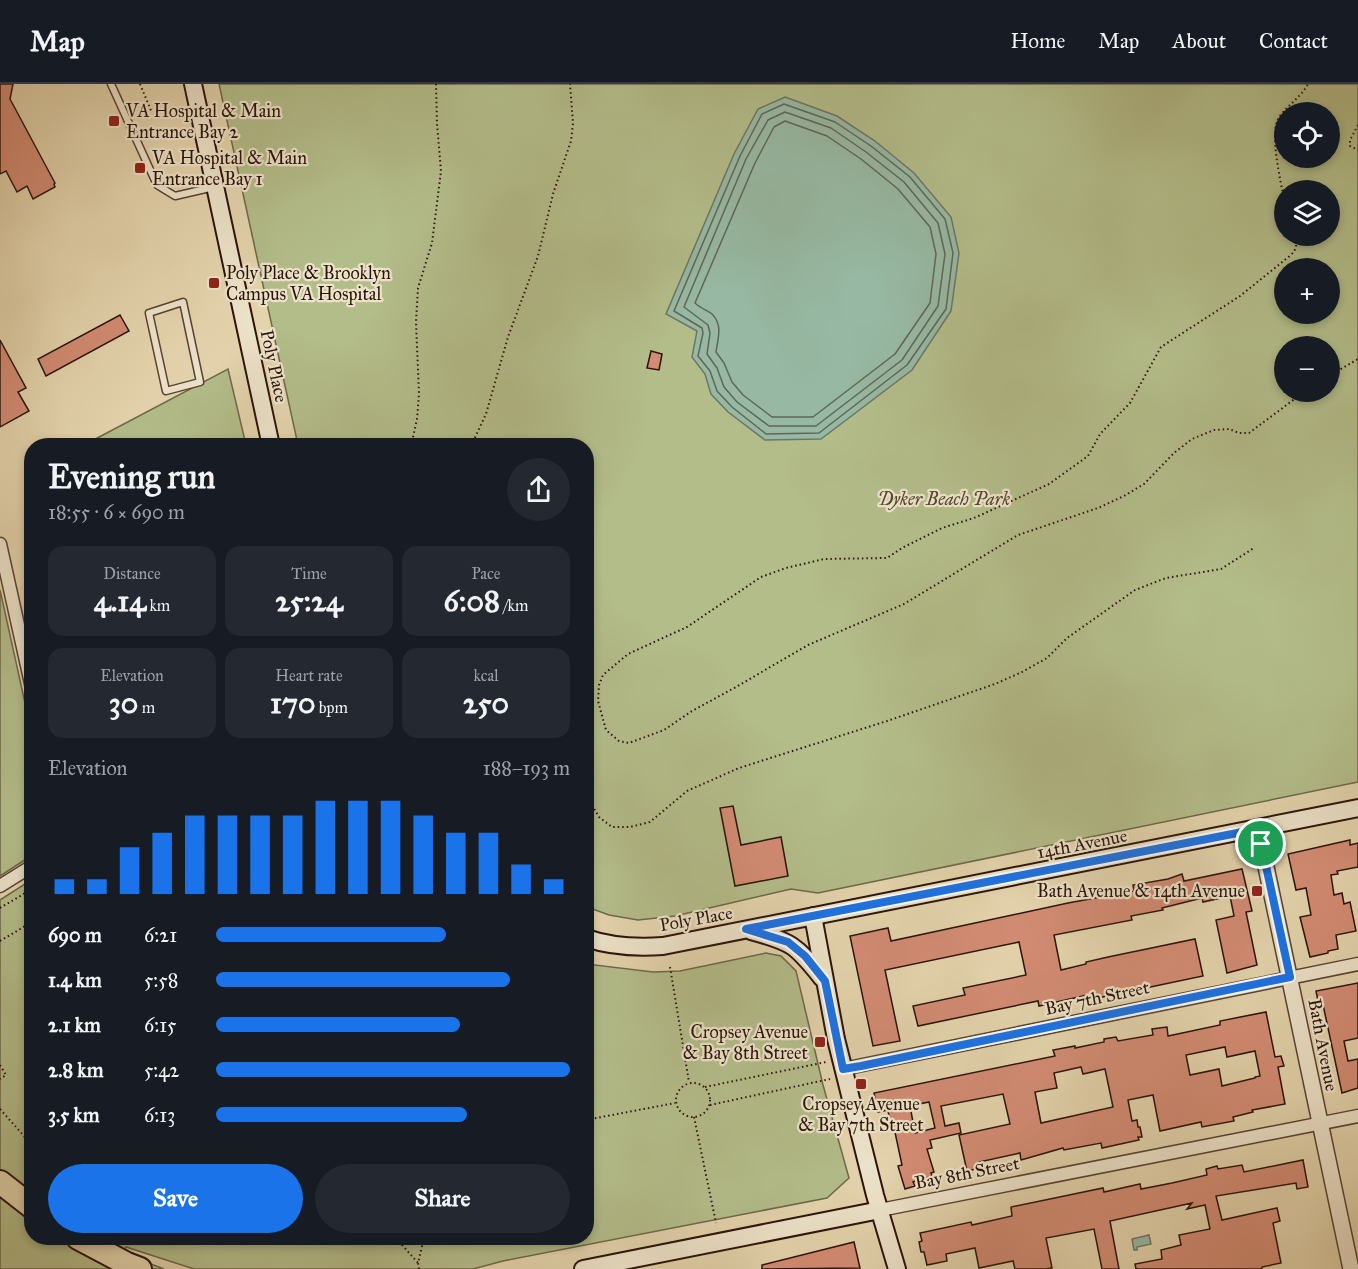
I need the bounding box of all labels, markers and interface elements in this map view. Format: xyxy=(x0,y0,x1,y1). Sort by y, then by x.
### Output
text: Map xyxy=(30,24,85,59)
text: Home xyxy=(1010,28,1065,54)
text: Map xyxy=(1098,28,1139,54)
text: About xyxy=(1172,28,1226,54)
text: Contact xyxy=(1259,28,1328,54)
place label: VA Hospital & Main Entrance Bay 2 xyxy=(125,100,281,143)
map controls xyxy=(1274,102,1340,402)
button: locate xyxy=(1274,102,1340,168)
marker: VA Hospital & Main Entrance Bay 2 xyxy=(107,114,121,128)
place label: VA Hospital & Main Entrance Bay 1 xyxy=(151,147,307,190)
marker: VA Hospital & Main Entrance Bay 1 xyxy=(133,161,147,175)
button: layers xyxy=(1274,180,1340,246)
button: + xyxy=(1274,258,1340,324)
place label: Poly Place & Brooklyn Campus VA Hospital xyxy=(226,262,391,305)
marker: Poly Place & Brooklyn Campus VA Hospital xyxy=(207,276,221,290)
street label: Poly Place xyxy=(256,328,292,404)
button: − xyxy=(1274,336,1340,402)
text: Evening run xyxy=(48,457,215,497)
button: share xyxy=(507,458,570,521)
park label: Dyker Beach Park xyxy=(878,488,1010,510)
text: 18:55 · 6 × 690 m xyxy=(48,500,185,524)
text: Distance xyxy=(103,564,161,583)
text: Time xyxy=(291,564,327,583)
text: Pace xyxy=(471,564,501,583)
text: 4.14 xyxy=(94,583,146,619)
text: 25:24 xyxy=(275,583,343,619)
text: 6:08 xyxy=(444,583,500,619)
text: km xyxy=(146,596,170,615)
text: /km xyxy=(500,596,528,615)
text: Elevation xyxy=(100,666,164,685)
text: Heart rate xyxy=(275,666,343,685)
text: kcal xyxy=(473,666,499,685)
text: 30 xyxy=(109,685,138,721)
text: 170 xyxy=(270,685,315,721)
text: 250 xyxy=(463,685,509,721)
text: m xyxy=(138,698,155,717)
text: bpm xyxy=(315,698,348,717)
text: Elevation xyxy=(48,756,127,780)
text: 188–193 m xyxy=(483,756,570,780)
pin xyxy=(1235,818,1286,869)
street label: 14th Avenue xyxy=(1035,824,1129,864)
icon: arrive xyxy=(1244,827,1277,860)
place label: Bath Avenue & 14th Avenue xyxy=(1037,880,1245,902)
marker: Bath Avenue & 14th Avenue xyxy=(1250,884,1264,898)
street label: Poly Place xyxy=(658,902,734,936)
text: 690 m xyxy=(48,923,102,947)
text: 6:21 xyxy=(144,923,177,947)
text: 1.4 km xyxy=(48,968,102,992)
text: 5:58 xyxy=(144,968,178,992)
street label: Bay 7th Street xyxy=(1043,976,1152,1020)
street label: Bath Avenue xyxy=(1303,997,1343,1093)
text: 2.1 km xyxy=(48,1013,101,1037)
text: 6:15 xyxy=(144,1013,176,1037)
place label: Cropsey Avenue & Bay 8th Street xyxy=(683,1021,809,1064)
marker: Cropsey Avenue & Bay 8th Street xyxy=(813,1035,827,1049)
text: 2.8 km xyxy=(48,1058,103,1082)
text: 5:42 xyxy=(144,1058,179,1082)
marker: Cropsey Avenue & Bay 7th Street xyxy=(854,1077,868,1091)
place label: Cropsey Avenue & Bay 7th Street xyxy=(798,1093,924,1136)
text: 3.5 km xyxy=(48,1103,100,1127)
text: 6:13 xyxy=(144,1103,175,1127)
street label: Bay 8th Street xyxy=(913,1152,1022,1194)
button: Save xyxy=(48,1164,303,1233)
button: Share xyxy=(315,1164,570,1233)

